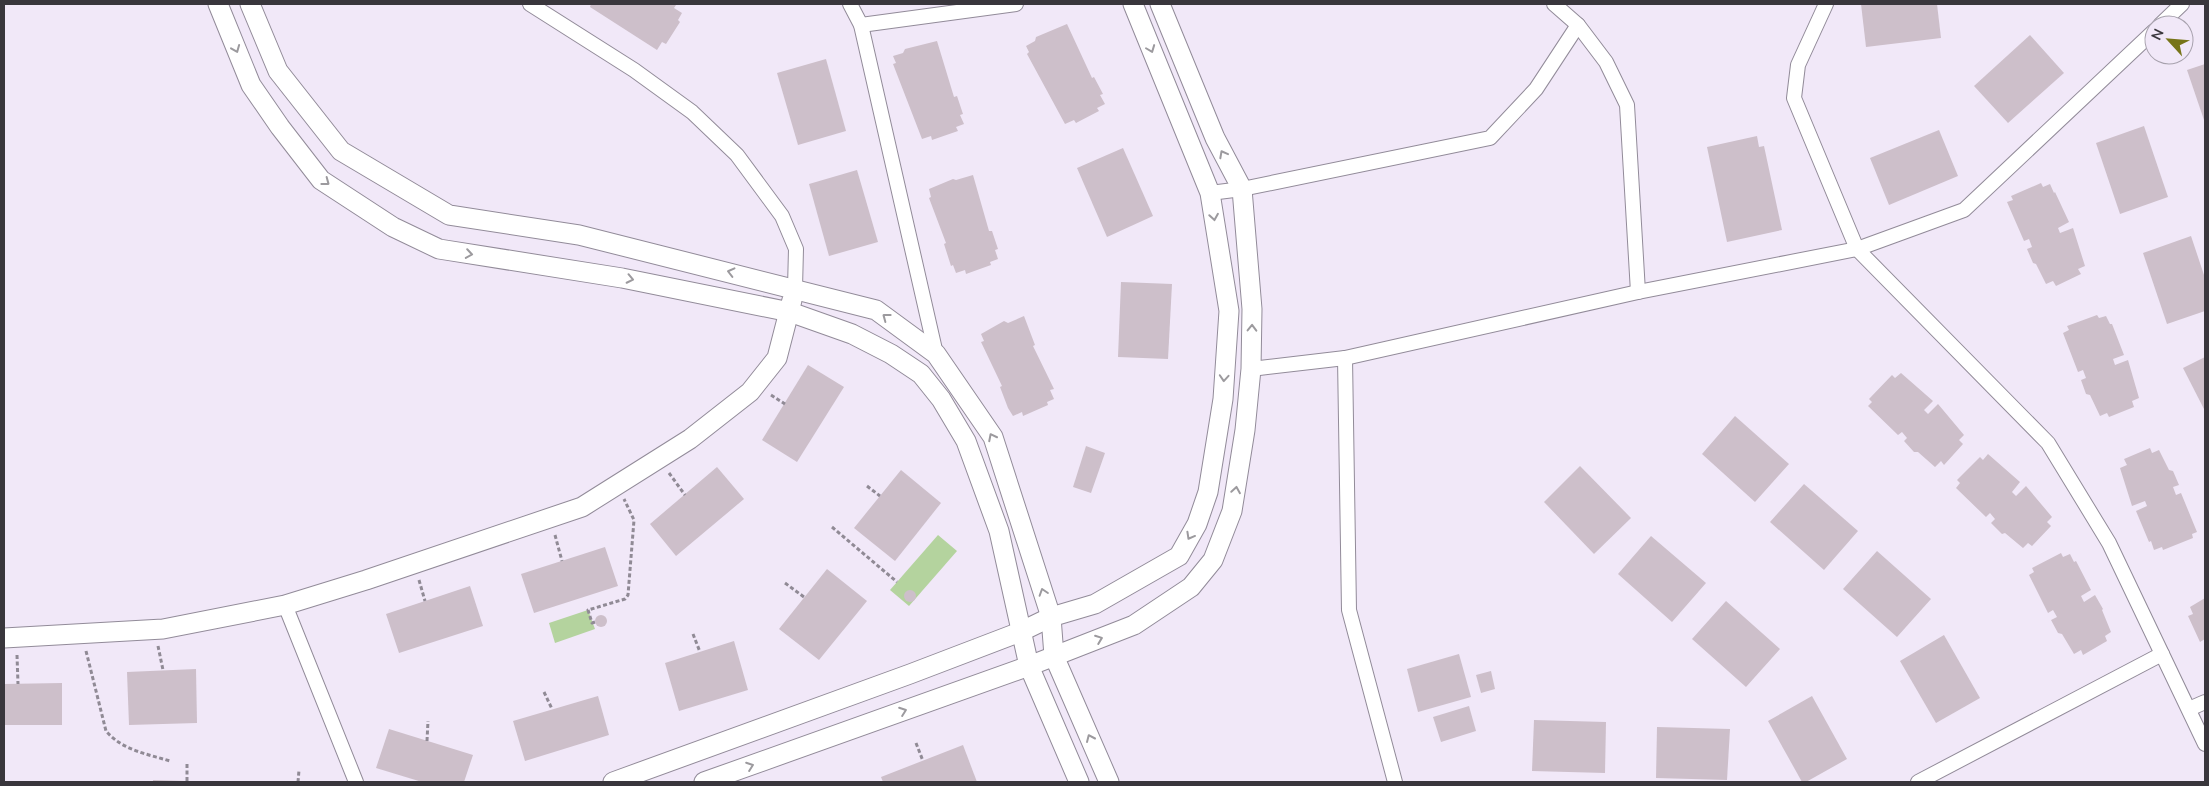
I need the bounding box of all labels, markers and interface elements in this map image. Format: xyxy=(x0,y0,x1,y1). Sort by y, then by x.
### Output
north arrow xyxy=(2144,15,2194,65)
text: N xyxy=(2147,26,2169,43)
one-way arrow xyxy=(230,44,240,53)
one-way arrow xyxy=(1145,44,1155,53)
one-way arrow xyxy=(1219,150,1229,159)
one-way arrow xyxy=(320,177,329,185)
one-way arrow xyxy=(1208,213,1219,221)
one-way arrow xyxy=(466,248,474,259)
one-way arrow xyxy=(726,267,735,278)
one-way arrow xyxy=(626,274,634,284)
one-way arrow xyxy=(882,314,892,323)
one-way arrow xyxy=(1247,324,1257,332)
one-way arrow xyxy=(1219,375,1230,383)
one-way arrow xyxy=(988,434,998,443)
one-way arrow xyxy=(1230,485,1240,494)
one-way arrow xyxy=(1186,531,1196,540)
one-way arrow xyxy=(1038,588,1048,596)
one-way arrow xyxy=(1094,635,1103,645)
one-way arrow xyxy=(899,707,907,717)
one-way arrow xyxy=(1085,734,1096,743)
one-way arrow xyxy=(746,762,754,772)

